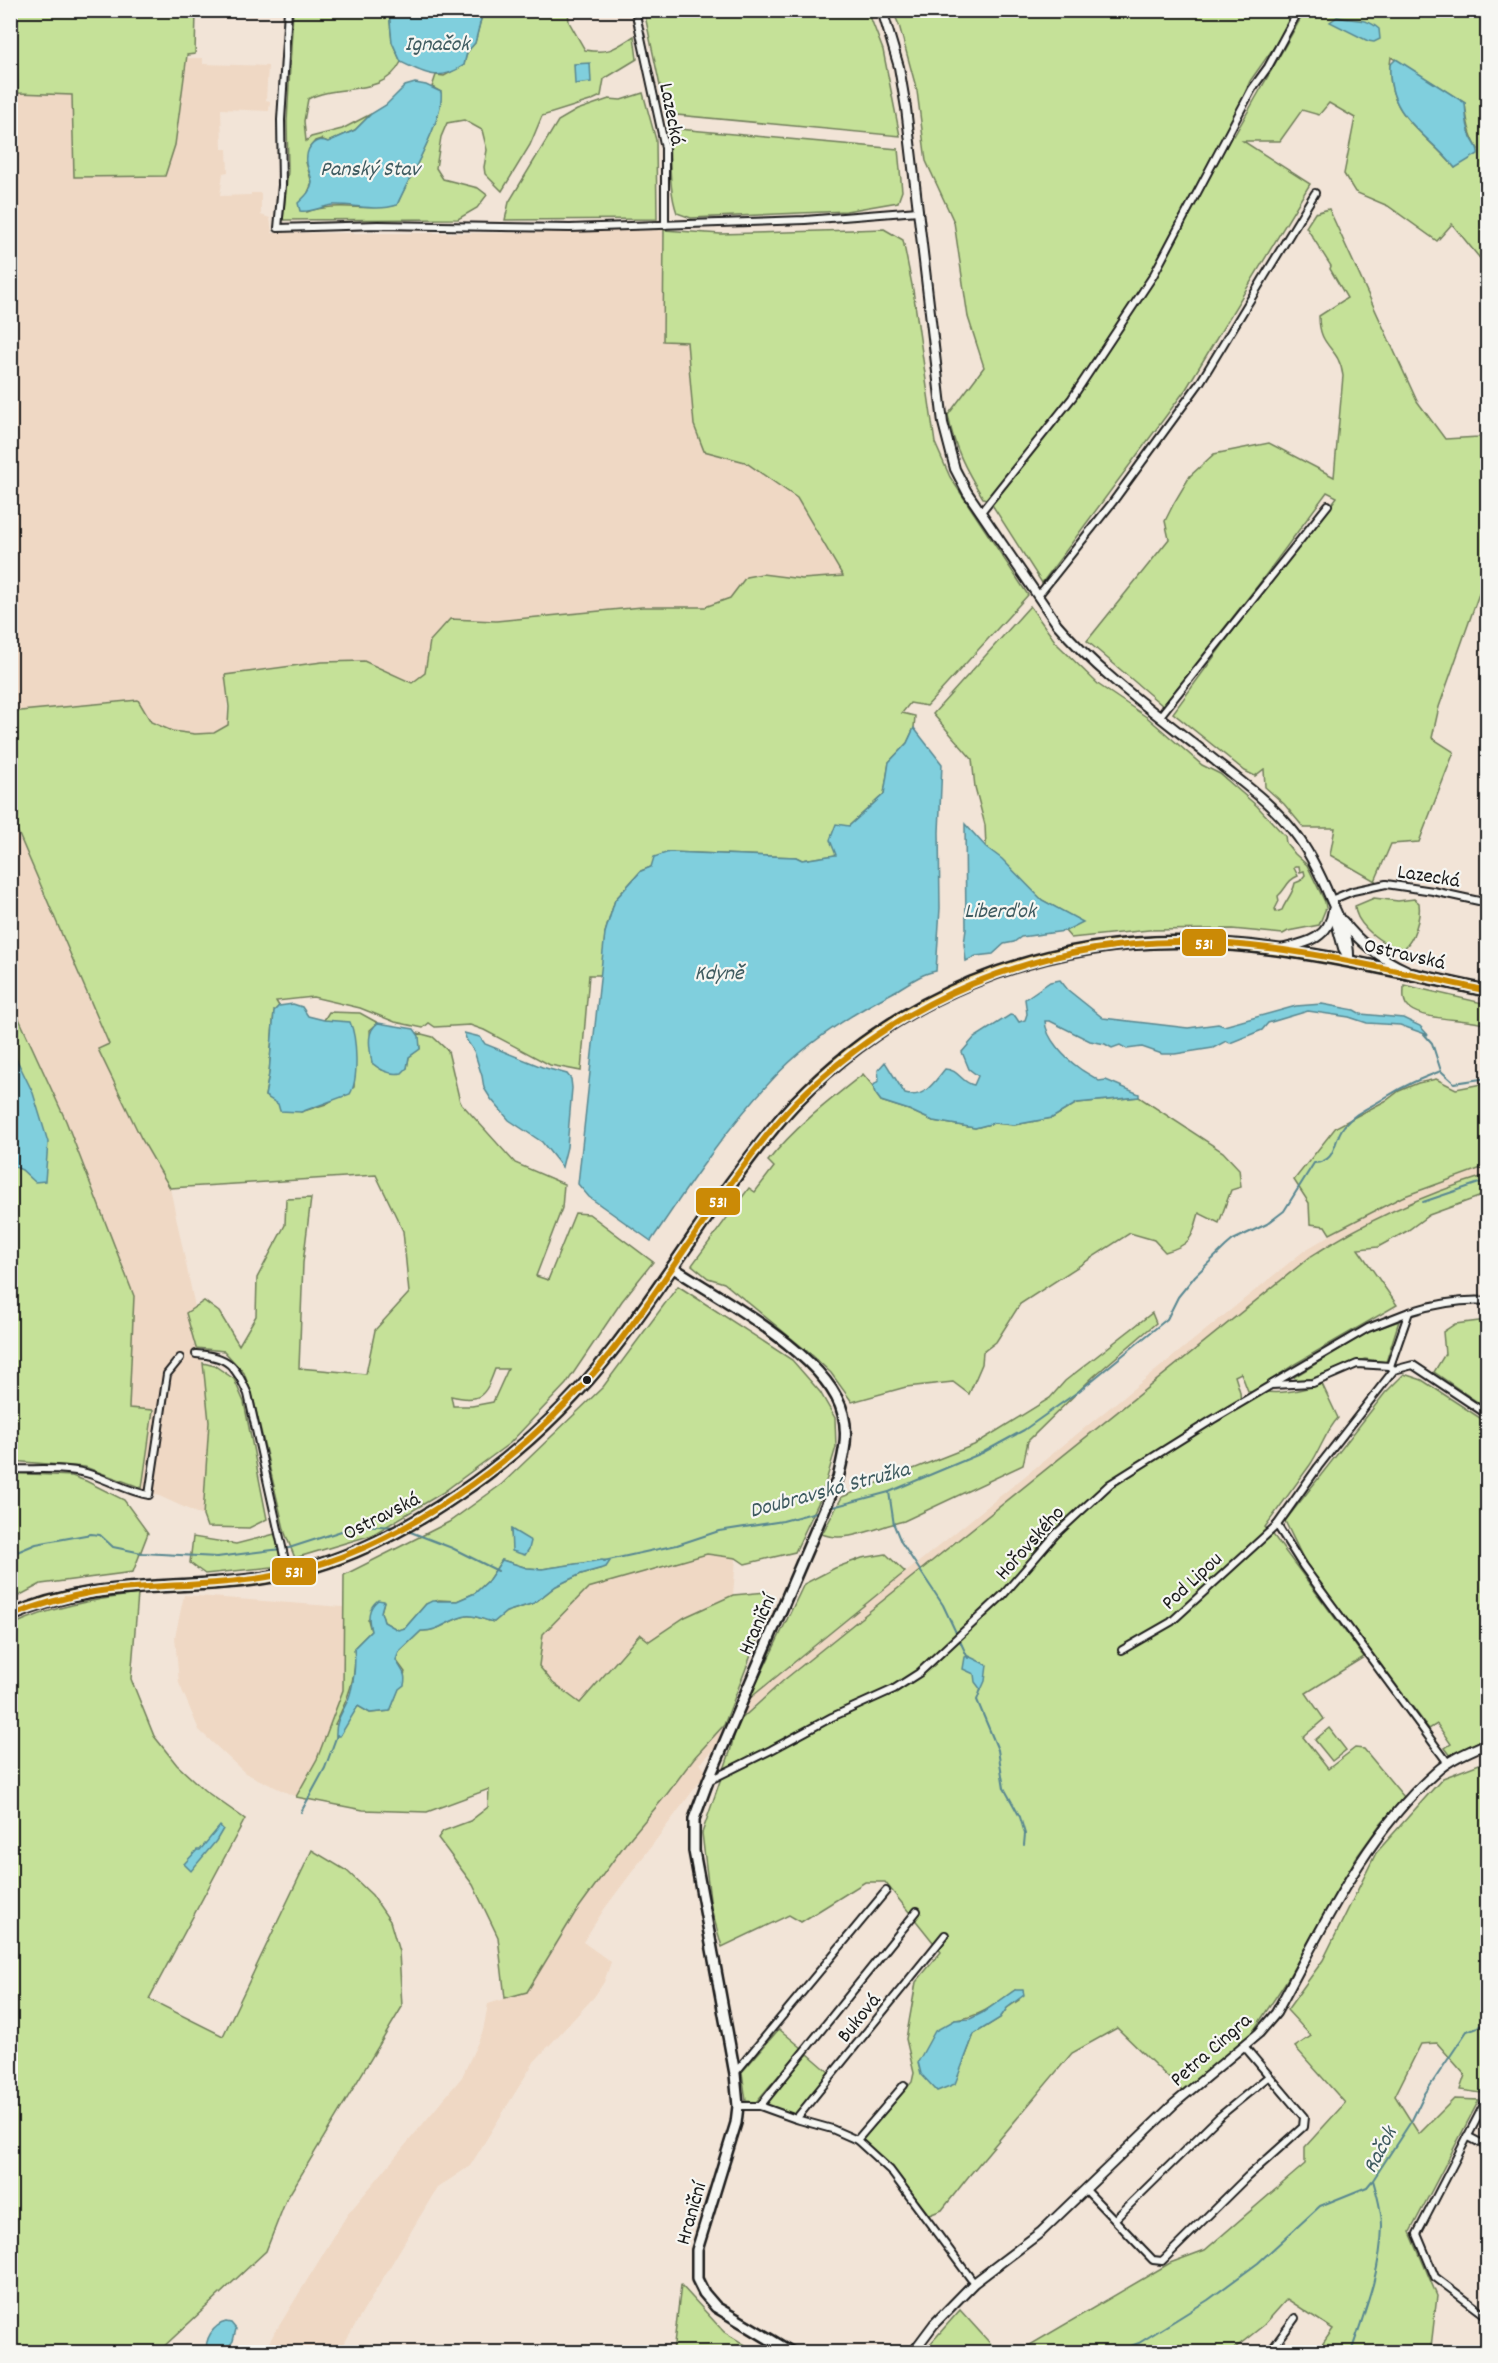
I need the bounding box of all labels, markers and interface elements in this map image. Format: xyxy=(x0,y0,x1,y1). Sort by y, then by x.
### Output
water label: Ignačok xyxy=(405,30,471,61)
street label: Lazecká xyxy=(649,81,691,149)
water label: Panský Stav xyxy=(320,155,423,186)
street label: Lazecká xyxy=(1395,858,1463,898)
water label: Liberďok xyxy=(964,897,1038,928)
line badge: 531 xyxy=(1181,928,1227,957)
street label: Ostravská xyxy=(1361,932,1449,980)
text: 531 xyxy=(1195,934,1213,957)
water label: Kdyně xyxy=(694,959,747,990)
line badge: 531 xyxy=(695,1187,741,1216)
text: 531 xyxy=(709,1192,727,1215)
unlabelled marker xyxy=(581,1374,593,1386)
water label: Doubravská Stružka xyxy=(746,1455,915,1528)
street label: Ostravská xyxy=(339,1485,427,1550)
street label: Hořovského xyxy=(990,1500,1073,1588)
street label: Pod Lipou xyxy=(1156,1546,1230,1618)
line badge: 531 xyxy=(271,1557,317,1586)
text: 531 xyxy=(285,1562,303,1585)
street label: Hraniční xyxy=(732,1588,786,1661)
street label: Buková xyxy=(831,1987,890,2050)
street label: Petra Cingra xyxy=(1164,2006,1260,2095)
water label: Račok xyxy=(1356,2120,1407,2179)
street label: Hraniční xyxy=(670,2177,717,2249)

